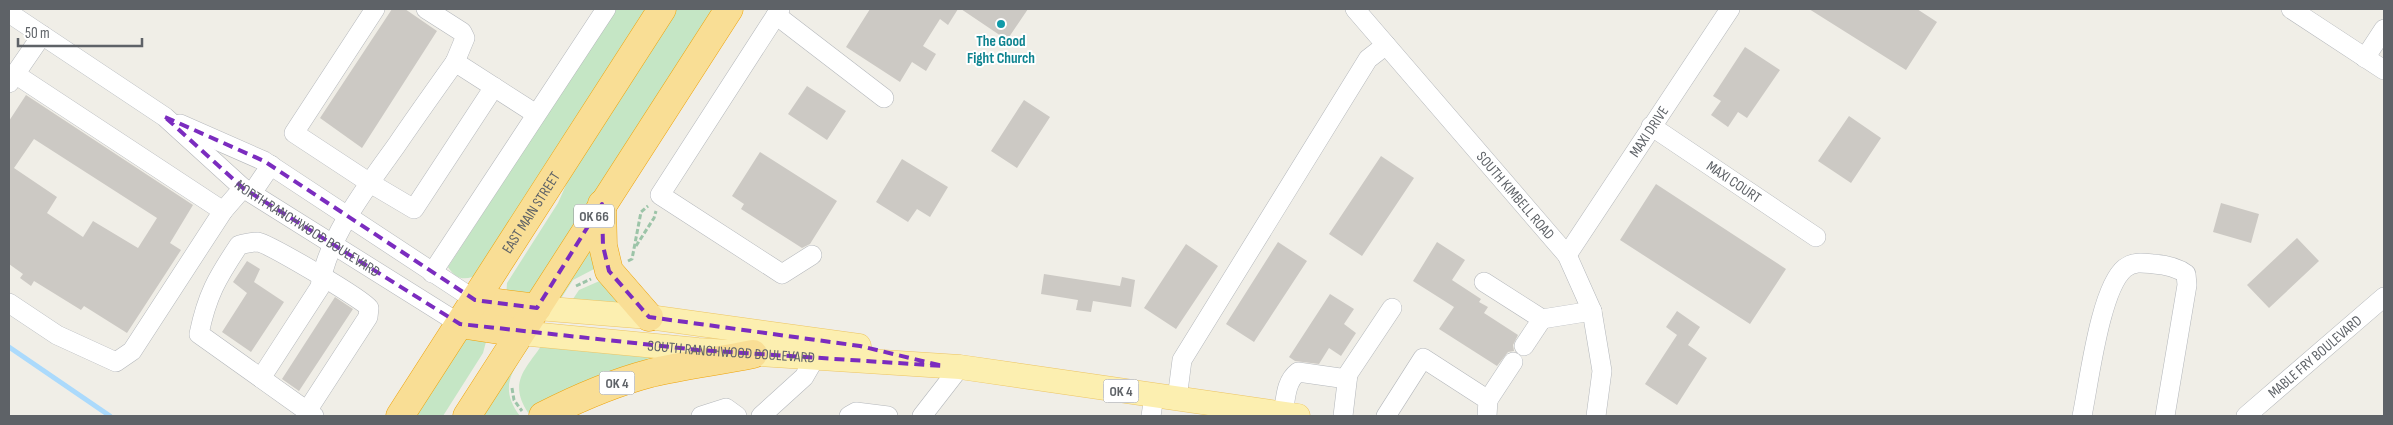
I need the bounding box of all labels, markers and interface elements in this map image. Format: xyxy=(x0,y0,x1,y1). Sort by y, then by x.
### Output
scale bar xyxy=(18,15,141,47)
marker: The Good Fight Church xyxy=(995,18,1007,30)
text: 50 m xyxy=(25,24,50,43)
place label: The Good Fight Church xyxy=(967,32,1035,68)
street label: MAXI DRIVE xyxy=(1625,103,1673,161)
street label: SOUTH KIMBELL ROAD xyxy=(1472,148,1558,244)
street label: MAXI COURT xyxy=(1703,157,1765,207)
street label: EAST MAIN STREET xyxy=(498,168,565,257)
street label: NORTH RANCHWOOD BOULEVARD xyxy=(230,176,384,282)
road number: OK 66 xyxy=(574,205,614,228)
street label: MABLE FRY BOULEVARD xyxy=(2264,311,2366,403)
street label: SOUTH RANCHWOOD BOULEVARD xyxy=(647,336,815,368)
road number: OK 4 xyxy=(600,372,634,394)
road number: OK 4 xyxy=(1104,380,1138,402)

